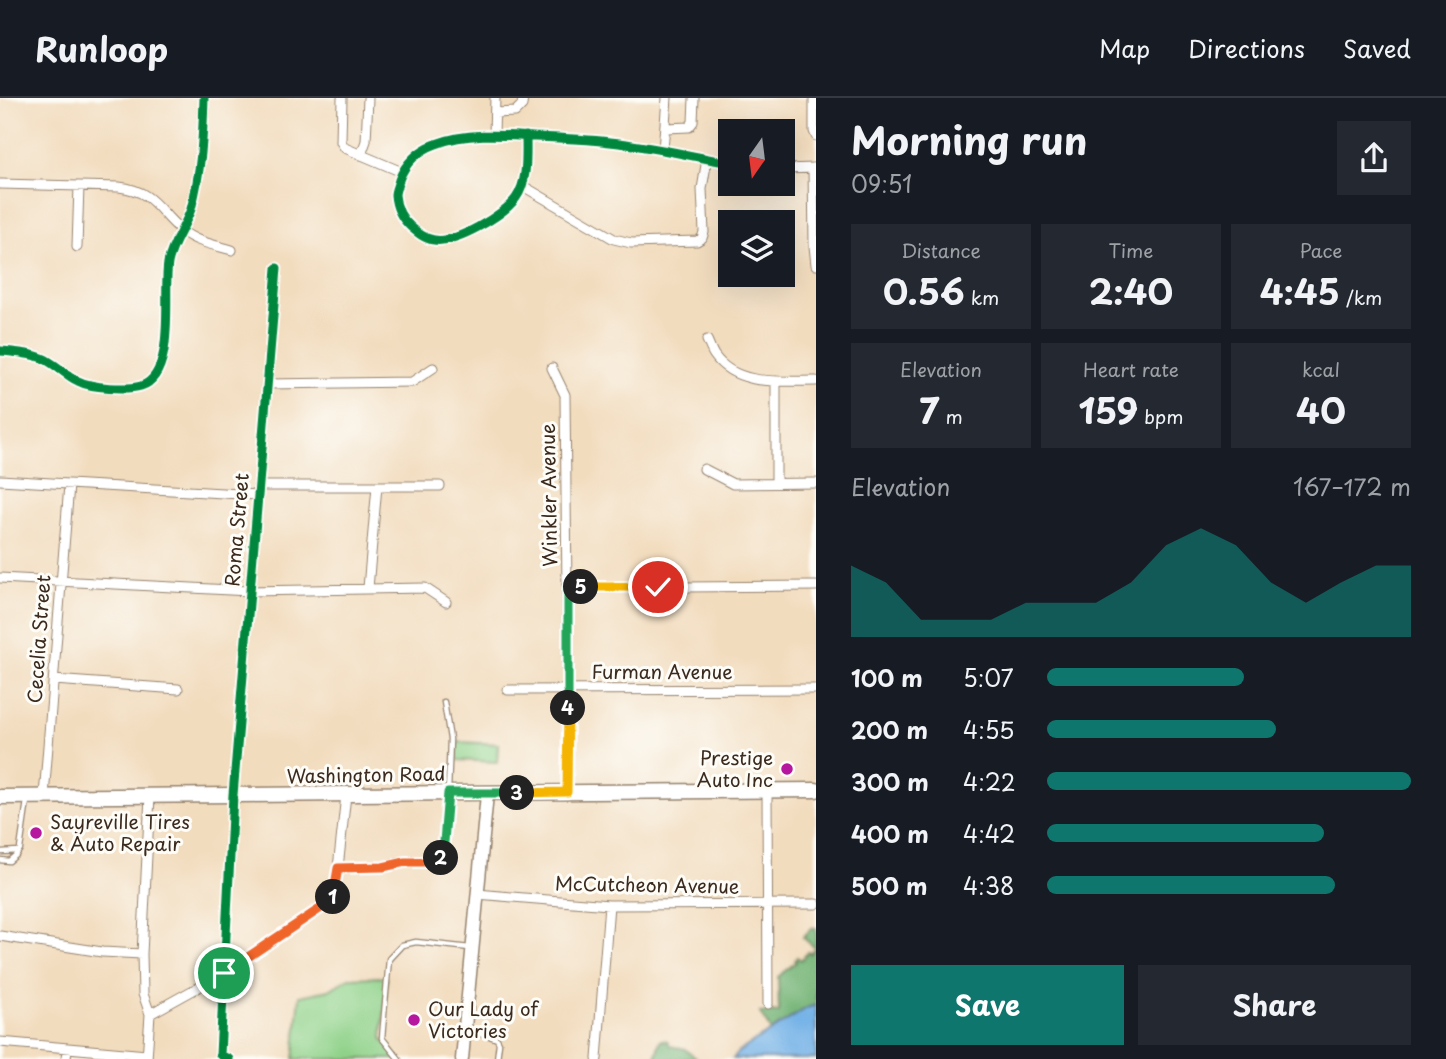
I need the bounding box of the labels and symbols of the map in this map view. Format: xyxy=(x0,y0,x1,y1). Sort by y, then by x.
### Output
north arrow xyxy=(718,119,794,196)
street label: Winkler Avenue xyxy=(533,423,563,567)
street label: Roma Street xyxy=(217,472,255,588)
pin xyxy=(628,557,688,617)
pin: 5 xyxy=(564,570,598,604)
street label: Cecelia Street xyxy=(20,574,56,704)
street label: Furman Avenue xyxy=(591,657,733,685)
pin: 4 xyxy=(550,690,586,726)
place label: Prestige Auto Inc xyxy=(697,743,773,793)
street label: Washington Road xyxy=(286,759,446,789)
marker: Prestige Auto Inc xyxy=(779,761,795,777)
pin: 3 xyxy=(500,776,534,810)
place label: Sayreville Tires & Auto Repair xyxy=(50,807,190,857)
marker: Sayreville Tires & Auto Repair xyxy=(28,825,44,841)
pin: 2 xyxy=(424,840,458,876)
street label: McCutcheon Avenue xyxy=(555,868,740,900)
pin: 1 xyxy=(316,880,350,914)
pin xyxy=(194,943,254,1003)
place label: Our Lady of Victories xyxy=(428,994,539,1044)
marker: Our Lady of Victories xyxy=(406,1012,422,1028)

